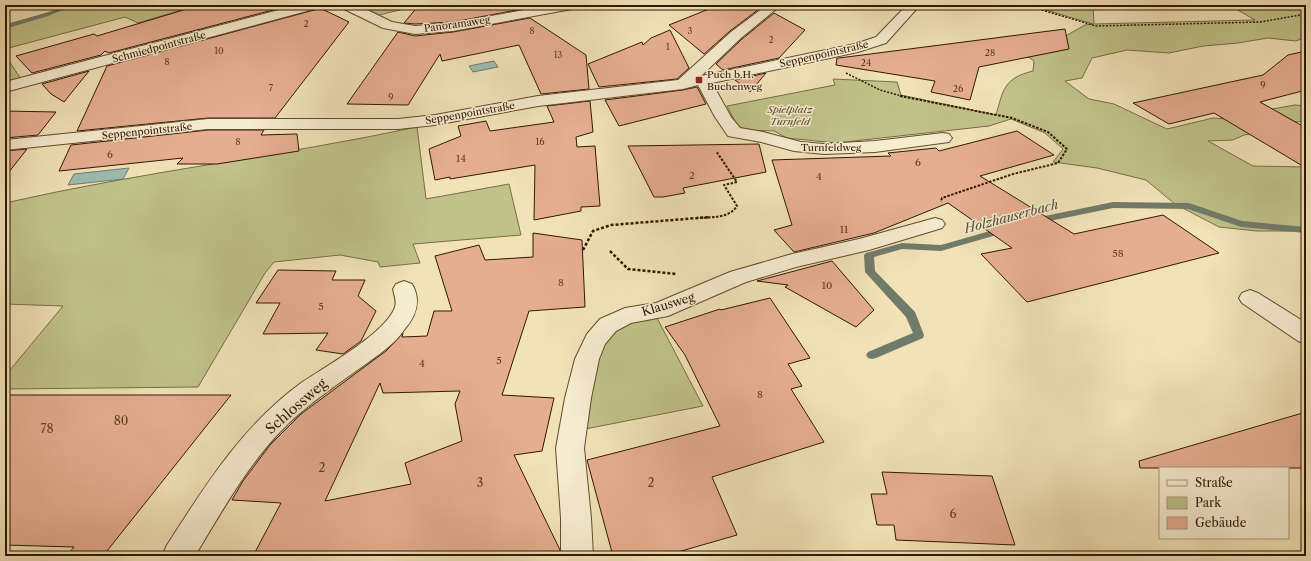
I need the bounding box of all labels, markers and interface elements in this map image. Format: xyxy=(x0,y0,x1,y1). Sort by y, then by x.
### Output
street label: Panoramaweg xyxy=(423,13,492,35)
house number: 2 xyxy=(303,18,309,29)
house number: 8 xyxy=(529,25,535,36)
house number: 3 xyxy=(688,25,693,36)
street label: Schmiedpointstraße xyxy=(111,28,208,66)
house number: 2 xyxy=(768,34,774,45)
street label: Seppenpointstraße xyxy=(778,37,870,71)
house number: 1 xyxy=(666,41,670,52)
house number: 10 xyxy=(214,45,224,56)
house number: 28 xyxy=(985,47,995,58)
house number: 13 xyxy=(554,49,562,60)
house number: 8 xyxy=(164,56,170,67)
house number: 24 xyxy=(861,57,871,68)
place label: Puch b.H. Buchenweg xyxy=(707,68,763,93)
marker: Puch b.H. Buchenweg xyxy=(694,75,704,85)
house number: 9 xyxy=(1260,79,1266,90)
house number: 7 xyxy=(269,82,274,93)
house number: 26 xyxy=(953,83,963,94)
house number: 9 xyxy=(388,91,394,102)
street label: Seppenpointstraße xyxy=(424,99,516,127)
park label: Spielplatz Turnfeld xyxy=(767,103,813,128)
street label: Seppenpointstraße xyxy=(101,120,193,142)
house number: 8 xyxy=(235,136,241,147)
house number: 16 xyxy=(535,136,545,147)
street label: Turnfeldweg xyxy=(801,141,862,154)
house number: 6 xyxy=(107,148,113,161)
house number: 14 xyxy=(456,152,466,165)
house number: 6 xyxy=(915,156,921,169)
house number: 2 xyxy=(689,169,695,182)
house number: 4 xyxy=(816,170,822,183)
water label: Holzhauserbach xyxy=(961,196,1060,237)
house number: 11 xyxy=(840,223,849,236)
house number: 58 xyxy=(1112,247,1124,260)
house number: 8 xyxy=(558,276,564,289)
house number: 10 xyxy=(822,279,832,292)
street label: Klausweg xyxy=(640,289,697,319)
house number: 5 xyxy=(318,300,324,313)
house number: 5 xyxy=(496,354,502,367)
house number: 4 xyxy=(419,357,425,370)
street label: Schlossweg xyxy=(261,374,331,438)
house number: 8 xyxy=(757,388,763,401)
house number: 80 xyxy=(114,413,128,428)
house number: 78 xyxy=(40,421,54,436)
house number: 2 xyxy=(319,460,326,475)
legend xyxy=(1159,467,1289,539)
house number: 3 xyxy=(477,475,483,490)
house number: 2 xyxy=(648,475,655,490)
text: Straße xyxy=(1195,475,1233,490)
text: Park xyxy=(1195,495,1222,510)
house number: 6 xyxy=(949,506,957,521)
text: Gebäude xyxy=(1195,515,1247,530)

